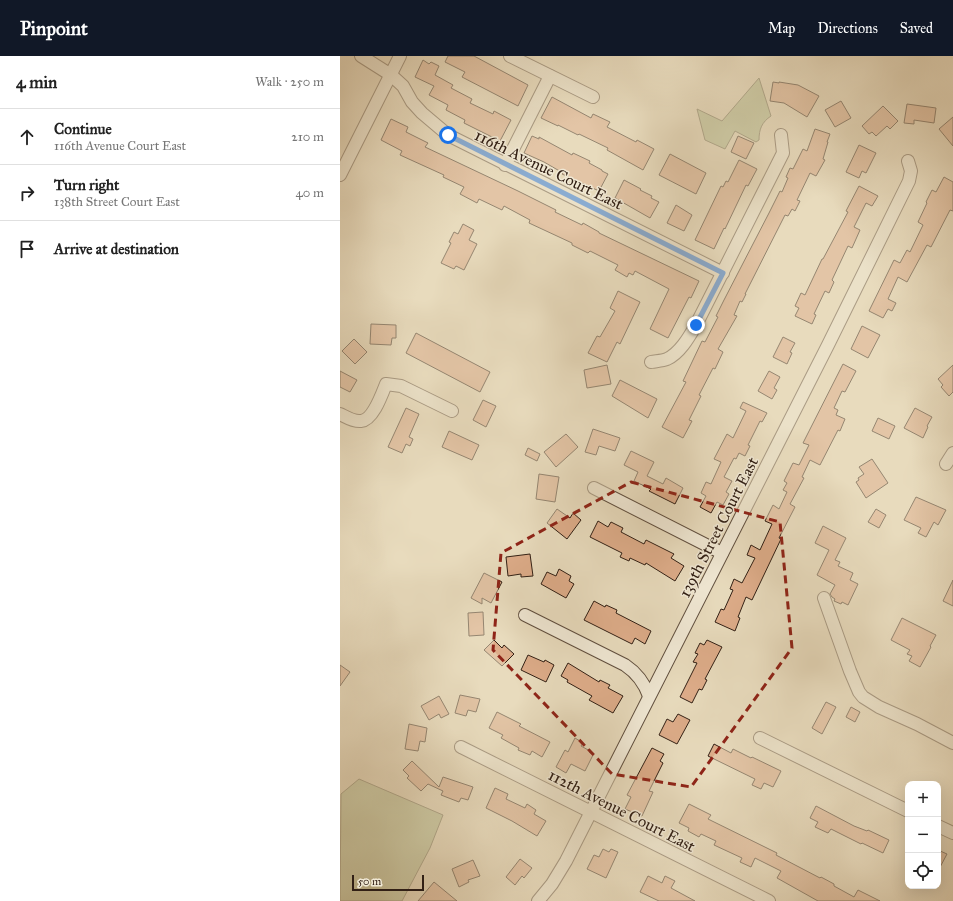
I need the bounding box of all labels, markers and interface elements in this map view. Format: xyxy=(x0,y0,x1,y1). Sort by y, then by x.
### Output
text: Pinpoint xyxy=(20,17,88,40)
text: Map xyxy=(768,20,795,37)
text: Directions xyxy=(817,20,878,37)
text: Saved xyxy=(900,20,933,37)
text: 4 min xyxy=(16,72,57,93)
text: Walk · 250 m xyxy=(255,74,324,90)
text: Continue xyxy=(54,120,112,138)
street label: 116th Avenue Court East xyxy=(471,125,626,214)
icon: ahead xyxy=(16,126,38,148)
route start xyxy=(439,126,457,144)
text: 210 m xyxy=(291,129,324,145)
text: 116th Avenue Court East xyxy=(54,138,186,154)
text: Turn right xyxy=(54,176,119,194)
icon: right xyxy=(16,182,38,204)
text: 40 m xyxy=(295,185,324,201)
text: 138th Street Court East xyxy=(54,194,180,210)
icon: arrive xyxy=(16,238,38,260)
text: Arrive at destination xyxy=(54,240,179,258)
route end xyxy=(687,316,705,334)
street label: 139th Street Court East xyxy=(675,454,762,601)
street label: 112th Avenue Court East xyxy=(545,765,699,856)
map controls xyxy=(905,781,941,889)
button: + xyxy=(905,781,941,817)
button: − xyxy=(905,817,941,853)
button: locate xyxy=(905,853,941,889)
scale bar xyxy=(352,873,424,892)
text: 50 m xyxy=(358,875,381,888)

